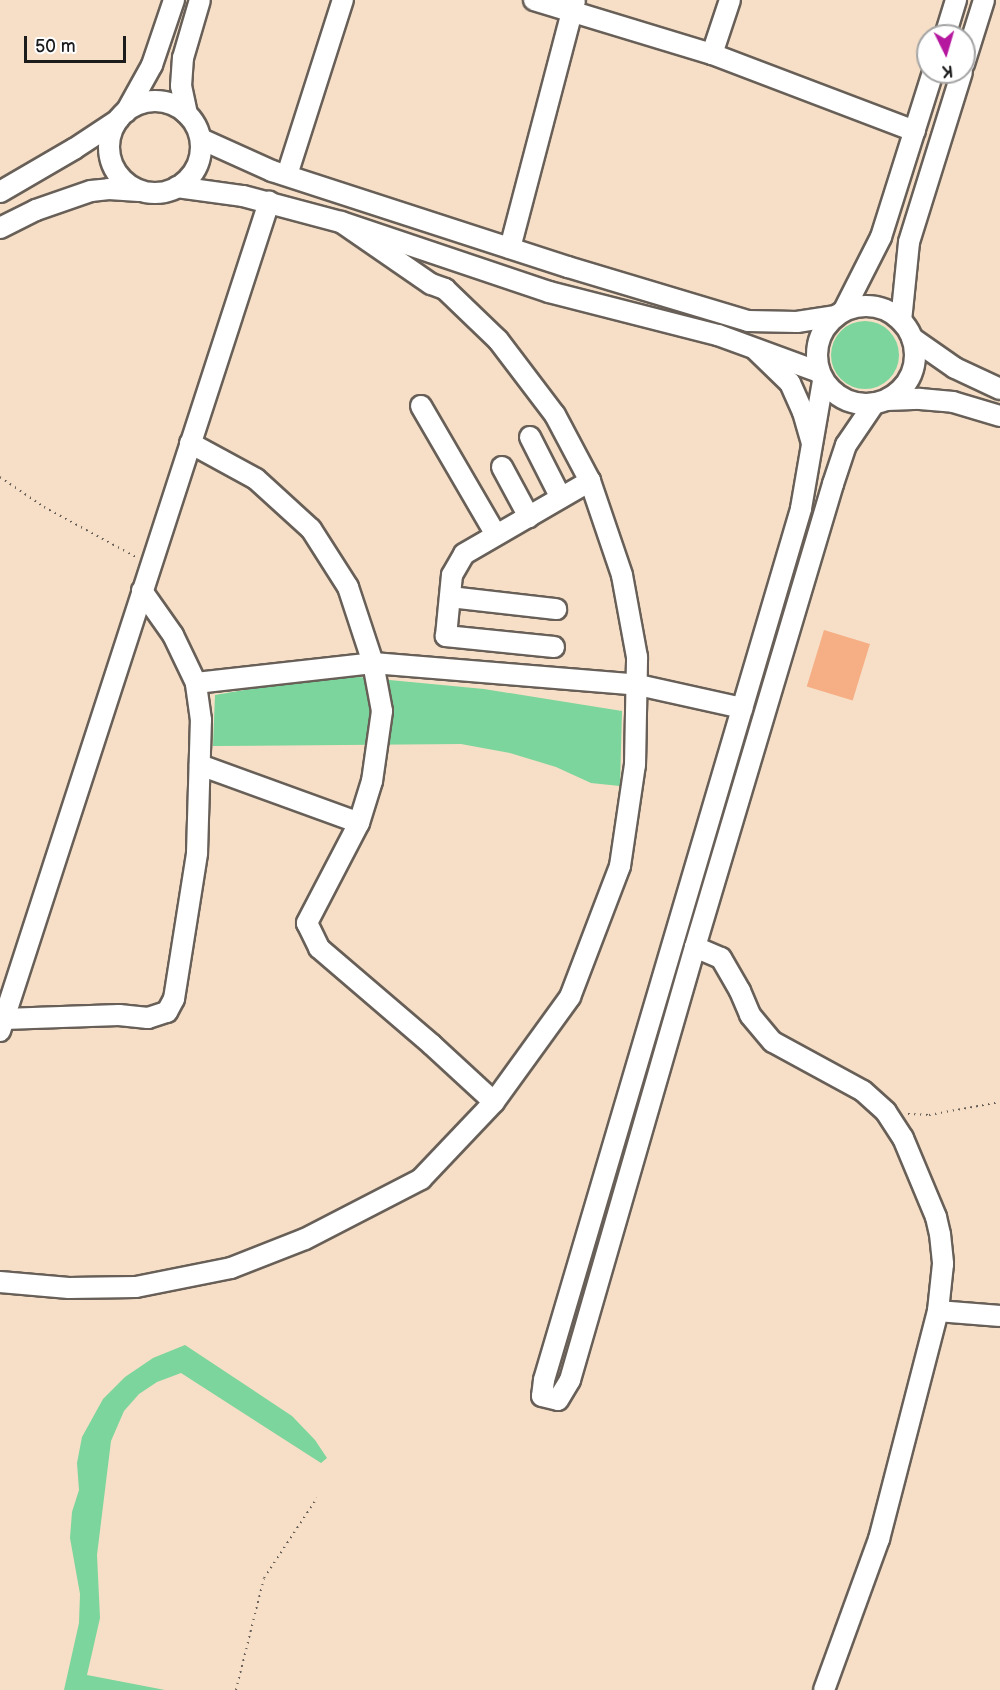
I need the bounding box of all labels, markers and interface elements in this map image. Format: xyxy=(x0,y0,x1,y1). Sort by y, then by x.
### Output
scale bar xyxy=(27,24,129,62)
north arrow xyxy=(916,24,976,84)
text: 50 m xyxy=(35,36,76,57)
text: K xyxy=(941,60,954,80)

